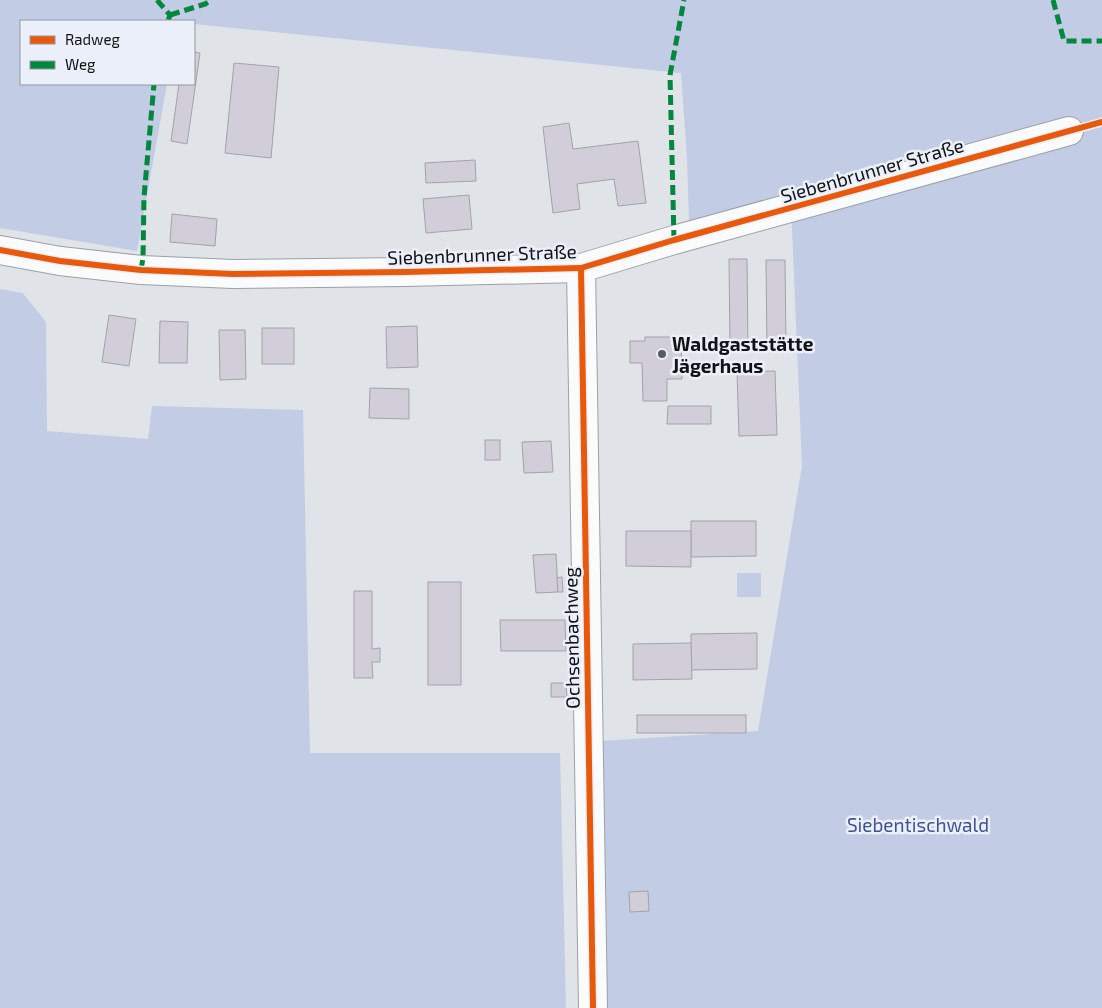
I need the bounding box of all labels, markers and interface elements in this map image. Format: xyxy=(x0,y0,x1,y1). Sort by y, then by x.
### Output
legend xyxy=(20,20,195,85)
text: Radweg xyxy=(65,30,120,48)
text: Weg xyxy=(65,55,96,73)
street label: Siebenbrunner Straße xyxy=(778,133,966,207)
street label: Siebenbrunner Straße xyxy=(387,239,577,269)
place label: Waldgaststätte Jägerhaus xyxy=(672,332,814,377)
marker: Waldgaststätte Jägerhaus xyxy=(656,348,668,360)
street label: Ochsenbachweg xyxy=(558,566,584,709)
park label: Siebentischwald xyxy=(847,813,989,836)

